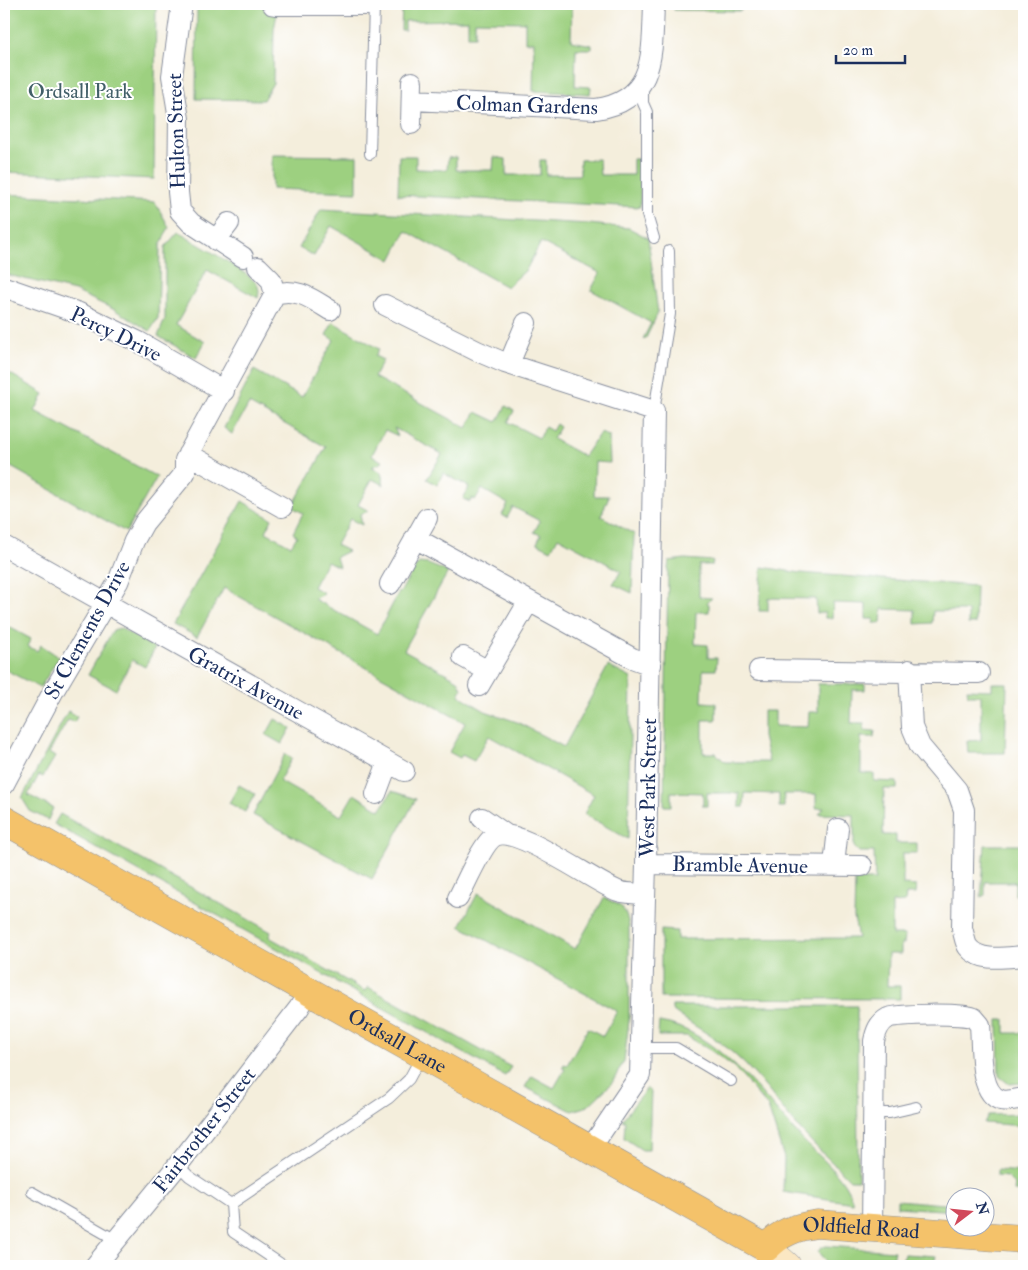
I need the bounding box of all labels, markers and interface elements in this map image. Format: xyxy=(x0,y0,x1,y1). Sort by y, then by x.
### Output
scale bar xyxy=(836,32,904,64)
text: 20 m xyxy=(843,41,873,60)
street label: Hulton Street xyxy=(161,72,192,189)
park label: Ordsall Park xyxy=(28,78,132,105)
street label: Colman Gardens xyxy=(456,90,598,121)
street label: Percy Drive xyxy=(66,301,166,368)
street label: St Clements Drive xyxy=(38,556,137,704)
street label: Gratrix Avenue xyxy=(183,640,309,727)
street label: West Park Street xyxy=(634,718,663,859)
street label: Bramble Avenue xyxy=(672,851,808,880)
street label: Ordsall Lane xyxy=(343,1003,452,1080)
street label: Fairbrother Street xyxy=(147,1062,262,1199)
north arrow xyxy=(946,1188,996,1238)
text: N xyxy=(972,1199,992,1217)
street label: Oldfield Road xyxy=(801,1211,921,1245)

